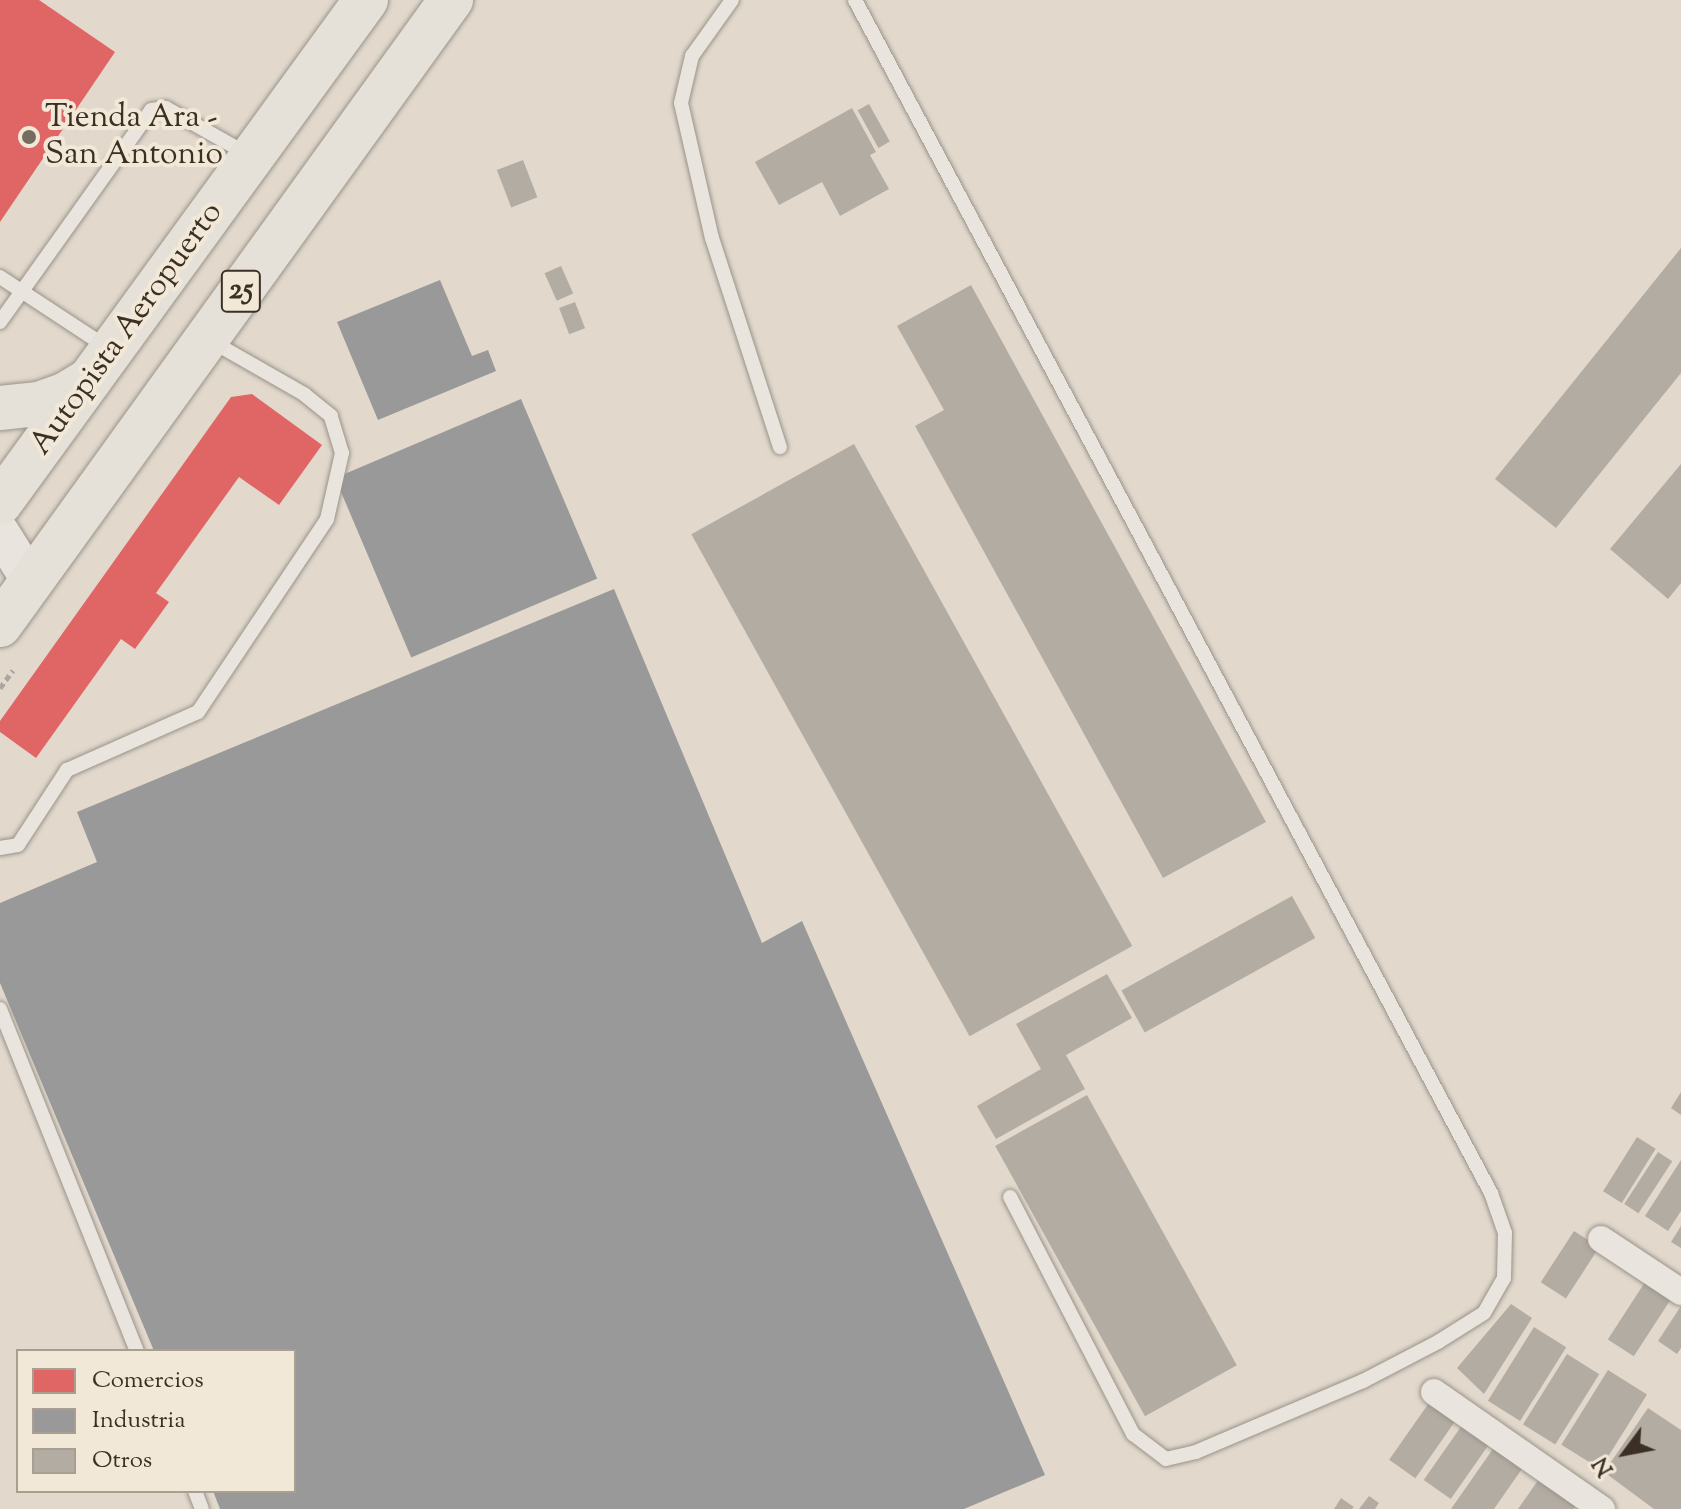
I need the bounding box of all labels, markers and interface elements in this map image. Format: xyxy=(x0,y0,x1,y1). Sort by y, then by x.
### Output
place label: Tienda Ara - San Antonio xyxy=(45,100,223,175)
marker: Tienda Ara - San Antonio xyxy=(20,128,38,146)
street label: Autopista Aeropuerto xyxy=(22,195,232,463)
road number: 25 xyxy=(219,265,263,317)
legend xyxy=(16,1349,296,1493)
text: Comercios xyxy=(92,1364,204,1398)
text: Industria xyxy=(92,1404,185,1438)
north arrow xyxy=(1585,1413,1665,1493)
text: Otros xyxy=(92,1444,152,1478)
text: N xyxy=(1586,1450,1623,1482)

